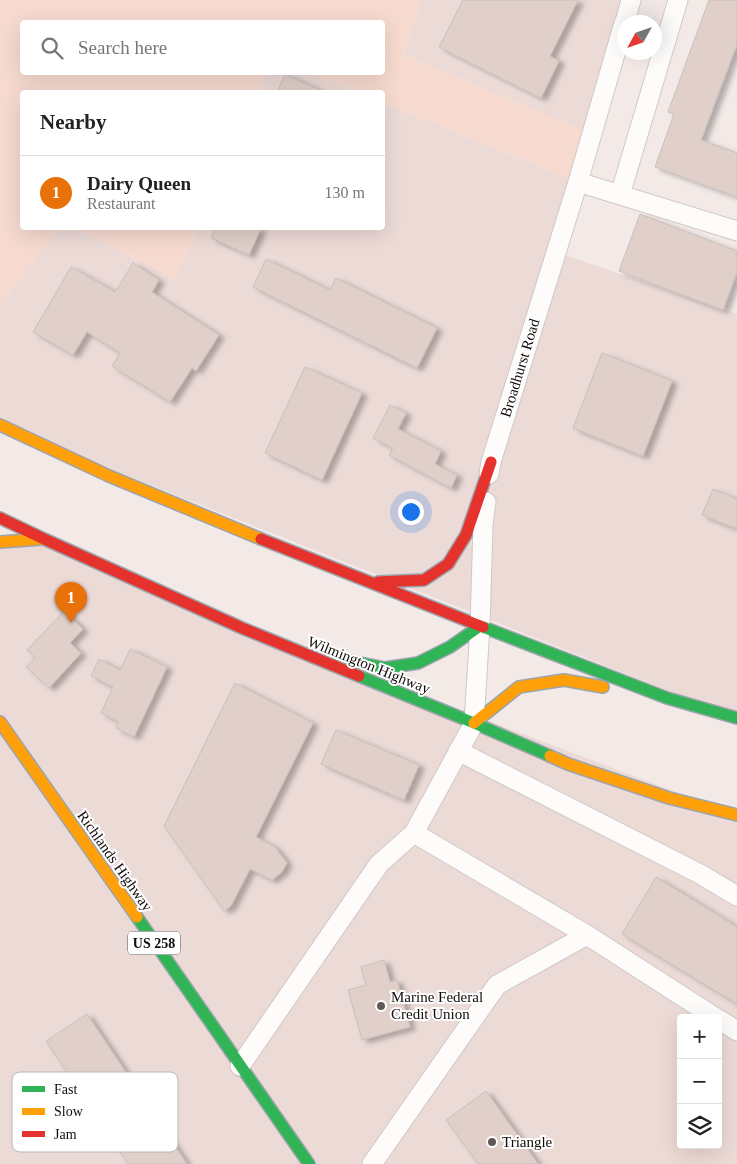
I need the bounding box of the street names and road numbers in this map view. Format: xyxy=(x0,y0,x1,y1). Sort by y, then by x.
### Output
street label: Broadhurst Road xyxy=(497,316,543,419)
street label: Wilmington Highway xyxy=(305,633,433,697)
street label: Richlands Highway xyxy=(74,808,156,915)
road number: US 258 xyxy=(128,931,180,954)

